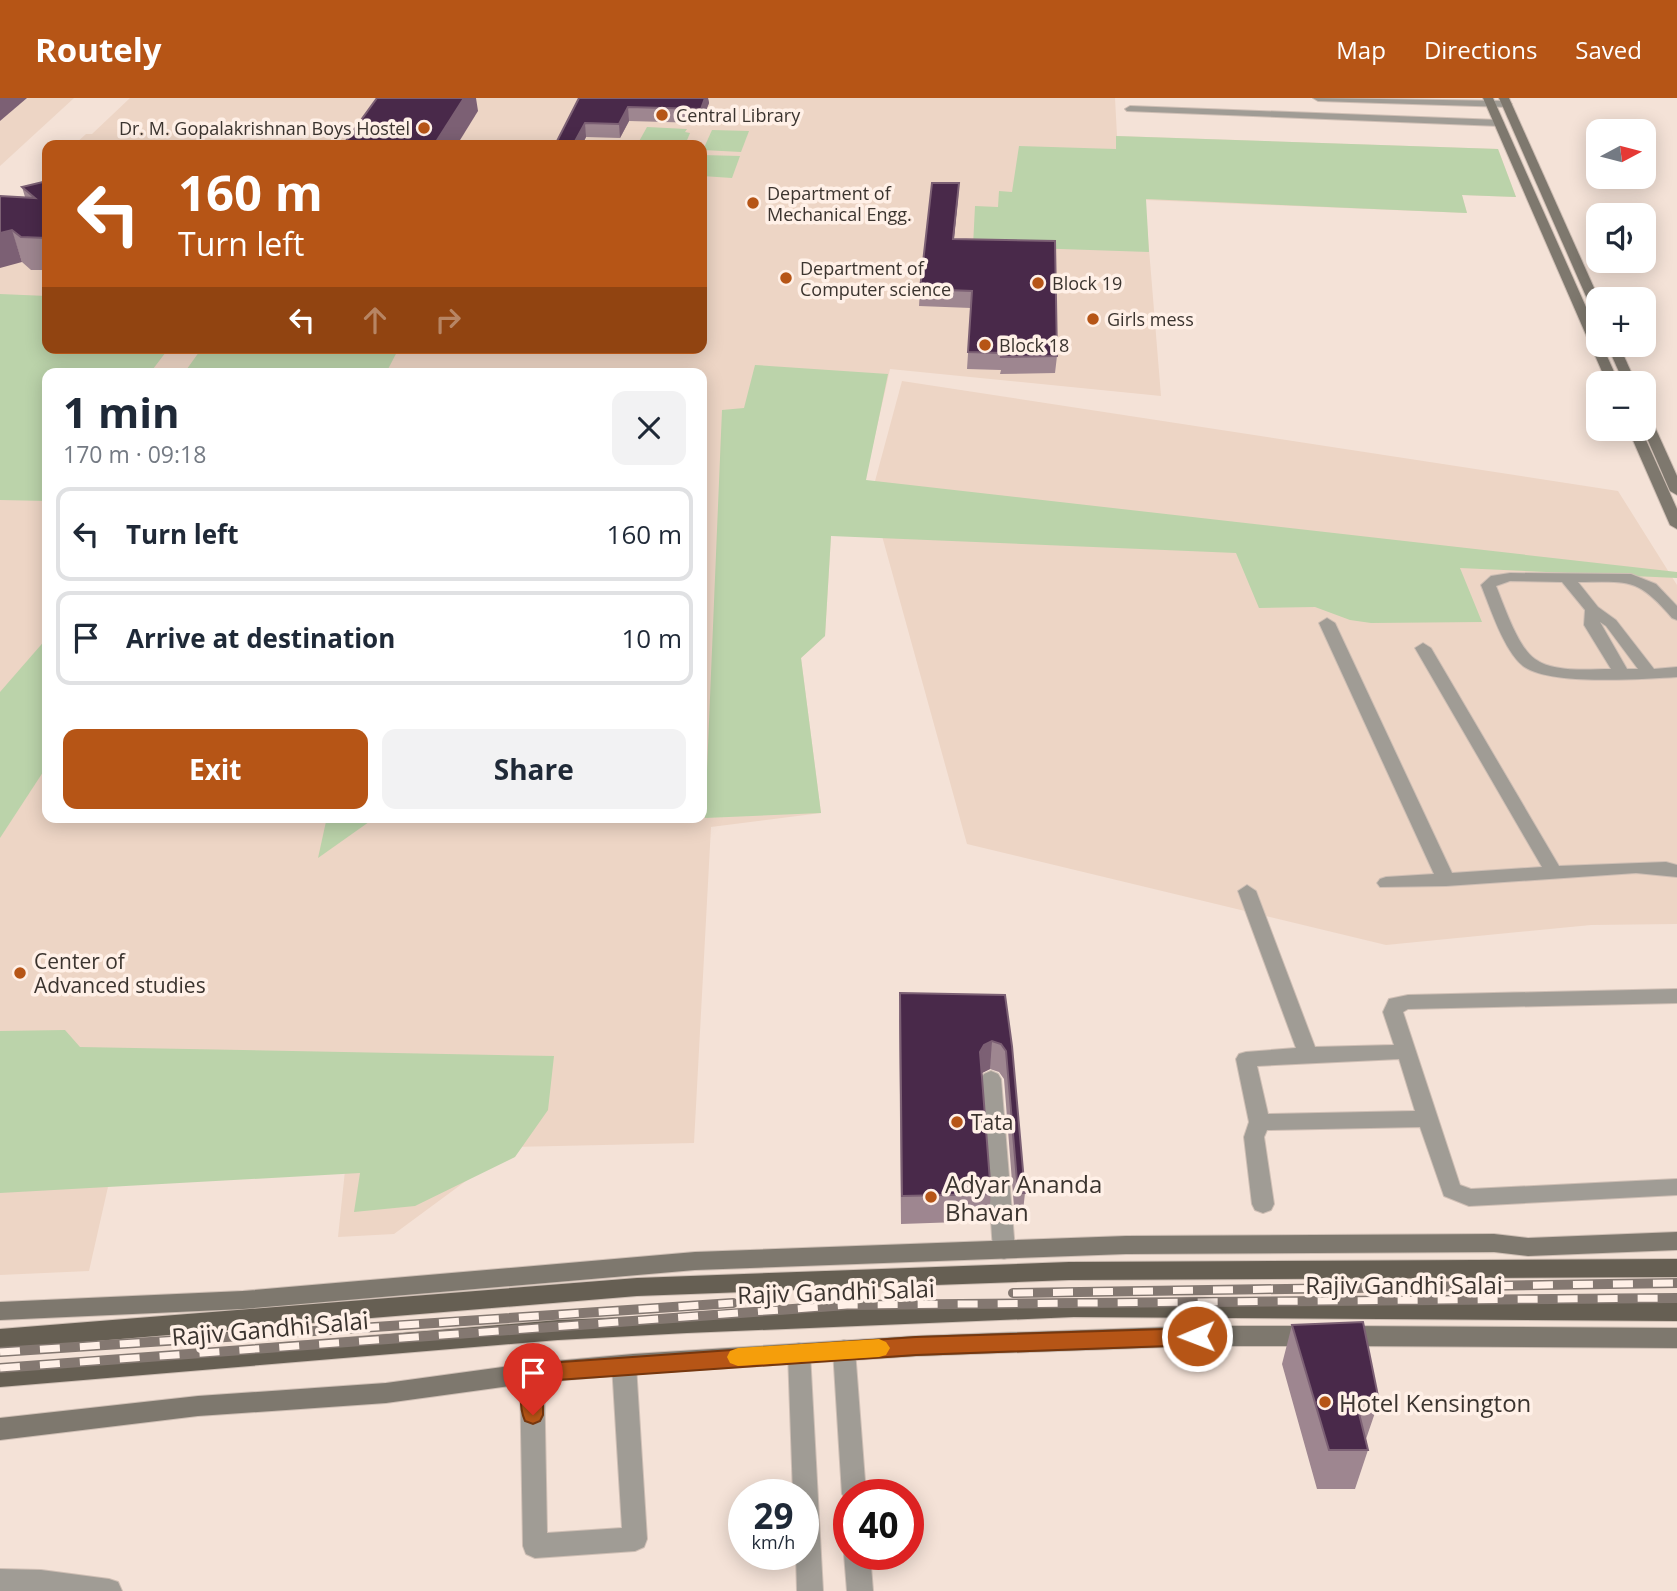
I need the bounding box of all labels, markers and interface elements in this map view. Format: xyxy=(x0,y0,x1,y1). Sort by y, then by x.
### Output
text: Routely xyxy=(35,27,162,72)
text: Map xyxy=(1336,33,1386,66)
text: Directions xyxy=(1424,33,1537,66)
text: Saved xyxy=(1575,33,1642,66)
place label: Central Library xyxy=(676,103,801,127)
marker: Central Library xyxy=(654,107,670,123)
place label: Dr. M. Gopalakrishnan Boys Hostel xyxy=(119,116,410,140)
north arrow xyxy=(1586,119,1656,189)
map controls xyxy=(1586,119,1656,441)
marker: Dr. M. Gopalakrishnan Boys Hostel xyxy=(416,120,432,136)
text: 160 m xyxy=(178,159,323,225)
icon: left xyxy=(63,168,154,259)
place label: Department of Mechanical Engg. xyxy=(767,181,912,226)
marker: Department of Mechanical Engg. xyxy=(745,195,761,211)
button: sound xyxy=(1586,203,1656,273)
text: Turn left xyxy=(178,222,304,265)
place label: Department of Computer science xyxy=(800,256,951,301)
marker: Department of Computer science xyxy=(778,270,794,286)
place label: Block 19 xyxy=(1052,271,1122,295)
marker: Block 19 xyxy=(1030,275,1046,291)
button: + xyxy=(1586,287,1656,357)
icon: left xyxy=(283,301,321,339)
icon: ahead xyxy=(356,301,394,339)
icon: right xyxy=(429,301,467,339)
place label: Girls mess xyxy=(1107,307,1194,331)
marker: Girls mess xyxy=(1085,311,1101,327)
place label: Block 18 xyxy=(999,333,1069,357)
marker: Block 18 xyxy=(977,337,993,353)
button: − xyxy=(1586,371,1656,441)
text: 1 min xyxy=(63,383,180,440)
button: close xyxy=(612,391,686,465)
text: 170 m · 09:18 xyxy=(63,438,206,470)
icon: left xyxy=(67,515,105,553)
text: Turn left xyxy=(126,516,238,552)
text: 160 m xyxy=(607,516,682,552)
icon: arrive xyxy=(67,619,105,657)
text: Arrive at destination xyxy=(126,620,395,656)
text: 10 m xyxy=(621,620,682,656)
button: Exit xyxy=(63,729,368,809)
button: Share xyxy=(382,729,686,809)
place label: Center of Advanced studies xyxy=(34,947,206,999)
marker: Center of Advanced studies xyxy=(12,965,28,981)
place label: Tata xyxy=(971,1108,1013,1136)
marker: Tata xyxy=(949,1114,965,1130)
place label: Adyar Ananda Bhavan xyxy=(945,1167,1102,1228)
marker: Adyar Ananda Bhavan xyxy=(923,1189,939,1205)
street label: Rajiv Gandhi Salai xyxy=(1305,1268,1503,1301)
street label: Rajiv Gandhi Salai xyxy=(737,1271,935,1311)
position arrow xyxy=(1160,1299,1234,1373)
street label: Rajiv Gandhi Salai xyxy=(170,1303,370,1353)
pin xyxy=(503,1343,563,1415)
icon: arrive xyxy=(514,1354,552,1392)
place label: Hotel Kensington xyxy=(1339,1386,1531,1419)
marker: Hotel Kensington xyxy=(1317,1394,1333,1410)
speed limit sign: 40 xyxy=(833,1479,924,1570)
text: 29 xyxy=(753,1492,794,1539)
text: km/h xyxy=(752,1530,795,1554)

